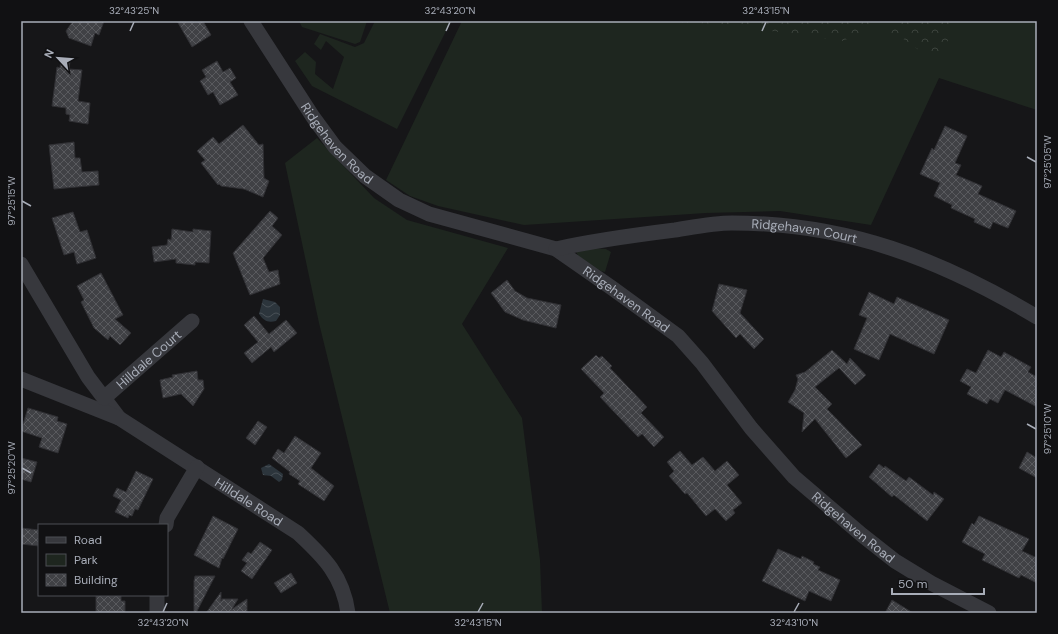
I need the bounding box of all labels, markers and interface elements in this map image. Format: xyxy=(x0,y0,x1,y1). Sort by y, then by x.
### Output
text: 32°43'25"N xyxy=(109,4,159,17)
text: 32°43'20"N xyxy=(425,4,476,17)
text: 32°43'15"N xyxy=(742,4,790,17)
north arrow xyxy=(38,38,78,78)
text: N xyxy=(41,47,57,60)
street label: Ridgehaven Road xyxy=(297,99,376,188)
text: 97°25'05"W xyxy=(1041,135,1054,189)
text: 97°25'15"W xyxy=(5,176,18,226)
street label: Ridgehaven Court xyxy=(751,215,859,247)
street label: Ridgehaven Road xyxy=(579,262,673,336)
street label: Hilldale Court xyxy=(113,326,185,393)
text: 97°25'10"W xyxy=(1041,403,1054,454)
text: 97°25'20"W xyxy=(5,441,18,495)
street label: Hilldale Road xyxy=(212,474,286,530)
street label: Ridgehaven Road xyxy=(808,488,898,567)
legend xyxy=(38,524,168,596)
text: Road xyxy=(74,532,102,548)
text: Park xyxy=(74,552,98,568)
scale bar xyxy=(892,570,984,596)
text: Building xyxy=(74,572,118,588)
text: 50 m xyxy=(898,576,927,592)
text: 32°43'20"N xyxy=(138,616,189,629)
text: 32°43'15"N xyxy=(454,616,502,629)
text: 32°43'10"N xyxy=(770,616,818,629)

